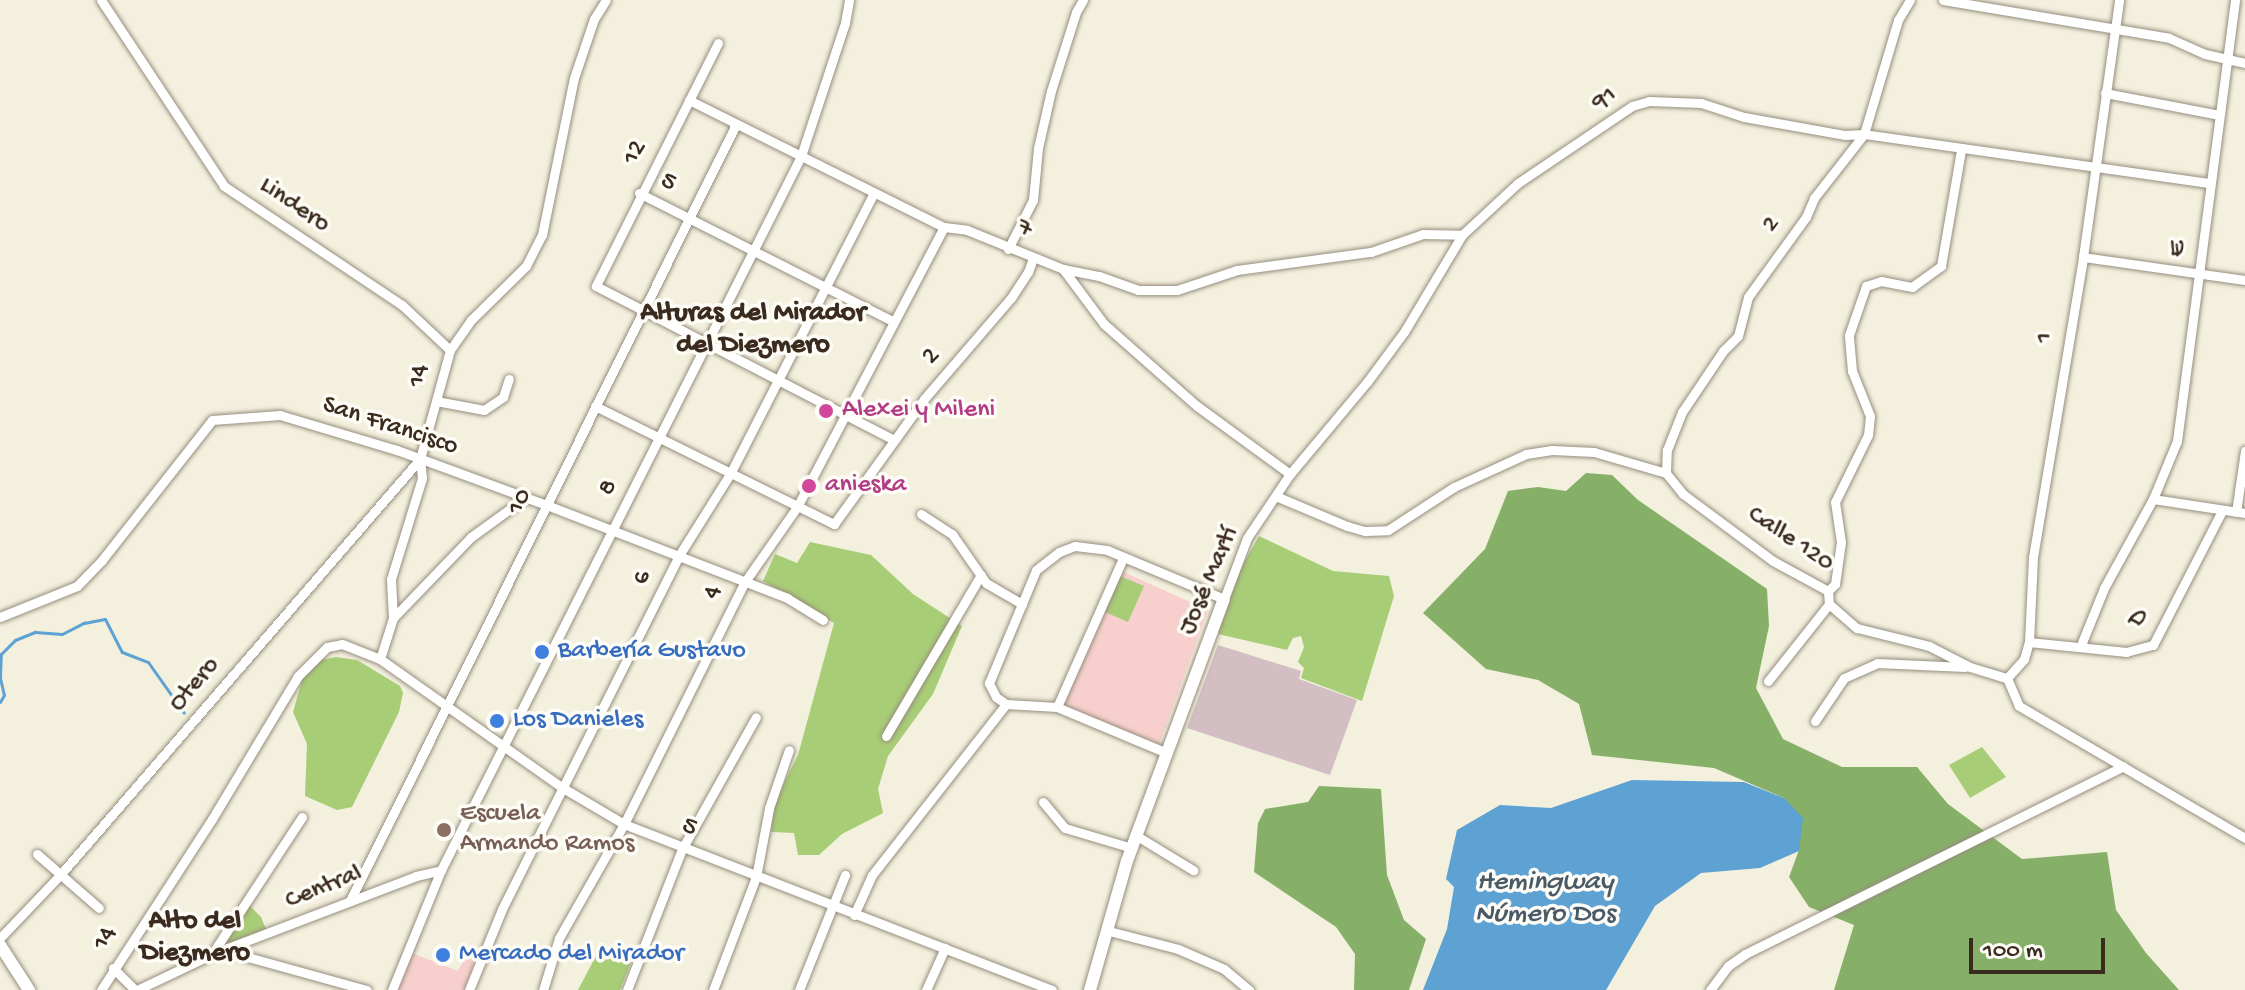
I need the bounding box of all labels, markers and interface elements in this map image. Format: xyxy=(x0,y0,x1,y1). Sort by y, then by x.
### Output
street label: 91 xyxy=(1587,81,1623,119)
street label: 12 xyxy=(617,135,655,171)
street label: 5 xyxy=(655,166,681,200)
street label: Lindero xyxy=(253,171,335,241)
street label: 2 xyxy=(1756,211,1788,239)
street label: 7 xyxy=(1012,213,1036,247)
street label: E xyxy=(2163,239,2195,259)
district label: Alturas del Mirador del Diezmero xyxy=(640,297,866,363)
street label: 1 xyxy=(2030,330,2062,346)
street label: 2 xyxy=(916,342,948,372)
street label: 14 xyxy=(402,361,438,391)
street label: San Francisco xyxy=(318,390,462,464)
place label: Alexei y Mileni xyxy=(842,395,995,427)
marker: Alexei y Mileni xyxy=(817,402,835,420)
place label: anieska xyxy=(825,470,906,502)
street label: 8 xyxy=(592,475,626,501)
marker: anieska xyxy=(800,477,818,495)
street label: 10 xyxy=(501,484,541,520)
street label: Calle 120 xyxy=(1741,500,1839,580)
street label: José Martí xyxy=(1173,522,1247,640)
street label: 6 xyxy=(626,565,660,591)
street label: 4 xyxy=(697,581,731,605)
street label: D xyxy=(2122,603,2158,635)
place label: Barbería Gustavo xyxy=(558,636,746,668)
marker: Barbería Gustavo xyxy=(533,643,551,661)
street label: Otero xyxy=(163,651,227,719)
place label: Los Danieles xyxy=(513,705,643,737)
marker: Los Danieles xyxy=(488,712,506,730)
place label: Escuela Armando Ramos xyxy=(460,799,634,860)
street label: 5 xyxy=(677,811,701,845)
marker: Escuela Armando Ramos xyxy=(435,821,453,839)
street label: Central xyxy=(281,859,367,917)
water label: Hemingway Número Dos xyxy=(1475,866,1615,932)
district label: Alto del Diezmero xyxy=(140,905,250,971)
street label: 14 xyxy=(87,921,125,957)
scale bar xyxy=(1973,922,2109,972)
text: 100 m xyxy=(1983,937,2043,966)
place label: Mercado del Mirador xyxy=(459,939,684,971)
marker: Mercado del Mirador xyxy=(434,946,452,964)

